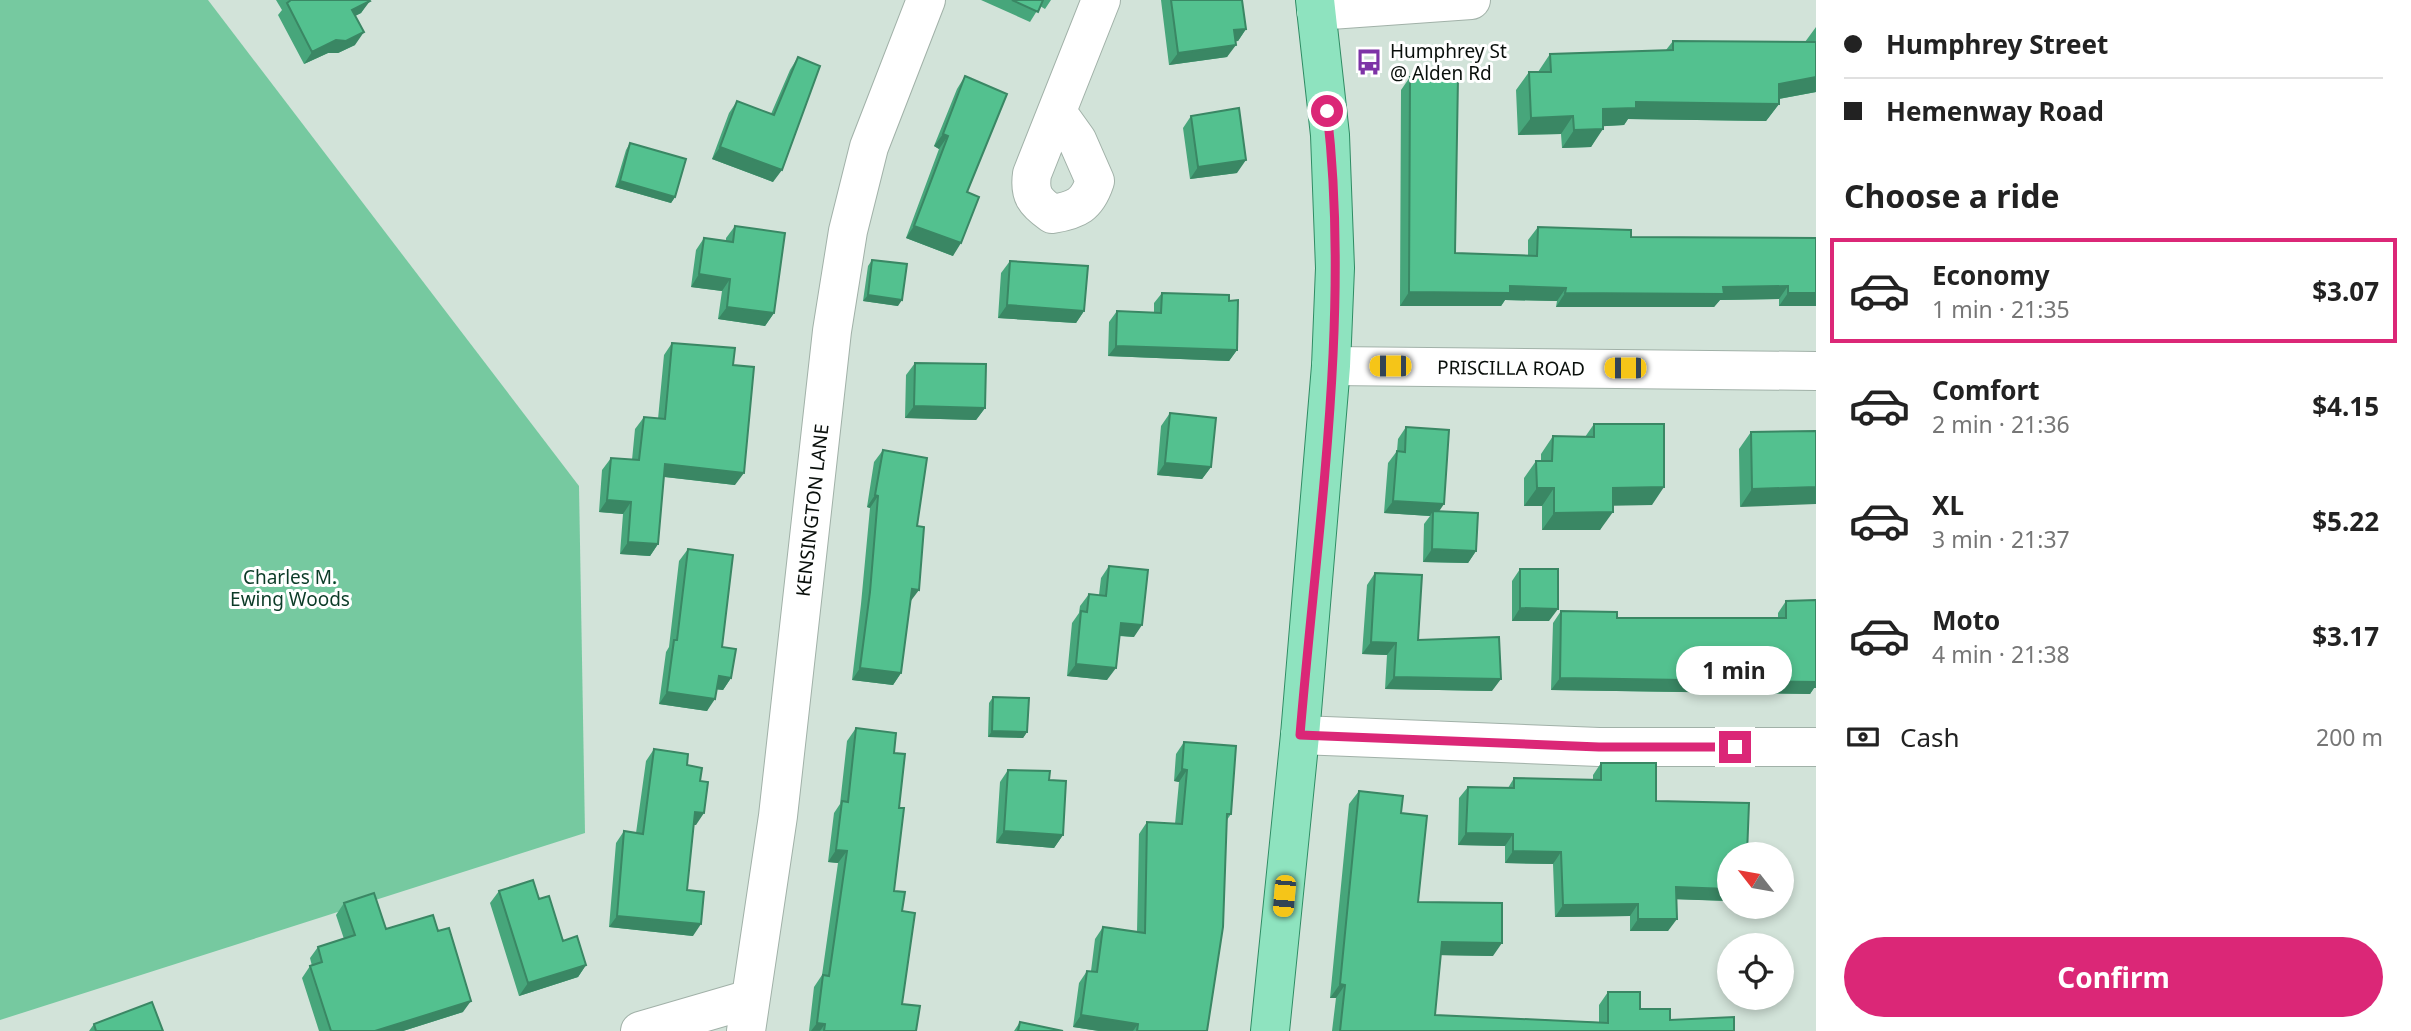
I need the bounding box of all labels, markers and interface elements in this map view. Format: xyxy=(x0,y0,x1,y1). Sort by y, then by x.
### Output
text: Humphrey Street xyxy=(1886,26,2108,62)
place label: Humphrey St @ Alden Rd xyxy=(1390,38,1507,86)
bus stop icon: Humphrey St @ Alden Rd xyxy=(1354,47,1384,77)
text: Hemenway Road xyxy=(1886,93,2104,129)
route start xyxy=(1311,95,1343,127)
text: Choose a ride xyxy=(1844,174,2060,217)
text: Economy xyxy=(1932,257,2050,293)
icon: car xyxy=(1848,259,1911,322)
text: $3.07 xyxy=(2312,273,2379,309)
text: 1 min · 21:35 xyxy=(1932,293,2070,325)
street label: PRISCILLA ROAD xyxy=(1437,354,1585,382)
car xyxy=(1370,356,1412,377)
car xyxy=(1605,358,1647,379)
text: Comfort xyxy=(1932,372,2040,408)
icon: car xyxy=(1848,374,1911,437)
text: $4.15 xyxy=(2312,388,2379,424)
text: 2 min · 21:36 xyxy=(1932,408,2070,440)
street label: KENSINGTON LANE xyxy=(790,423,835,598)
text: XL xyxy=(1932,487,1964,523)
icon: car xyxy=(1848,489,1911,552)
text: $5.22 xyxy=(2312,503,2379,539)
text: 3 min · 21:37 xyxy=(1932,523,2070,555)
park label: Charles M. Ewing Woods xyxy=(230,564,350,612)
text: Moto xyxy=(1932,602,2000,638)
icon: car xyxy=(1848,604,1911,667)
text: $3.17 xyxy=(2312,618,2379,654)
text: 4 min · 21:38 xyxy=(1932,638,2070,670)
callout: 1 min xyxy=(1677,646,1793,694)
text: 1 min xyxy=(1702,654,1766,686)
icon: cash xyxy=(1844,718,1882,756)
text: Cash xyxy=(1900,719,1960,755)
text: 200 m xyxy=(2316,721,2383,753)
route end xyxy=(1719,731,1751,763)
north arrow xyxy=(1717,842,1794,919)
map controls xyxy=(1717,842,1794,1010)
car xyxy=(1272,874,1297,918)
button: locate xyxy=(1717,933,1794,1010)
button: Confirm xyxy=(1844,937,2383,1017)

